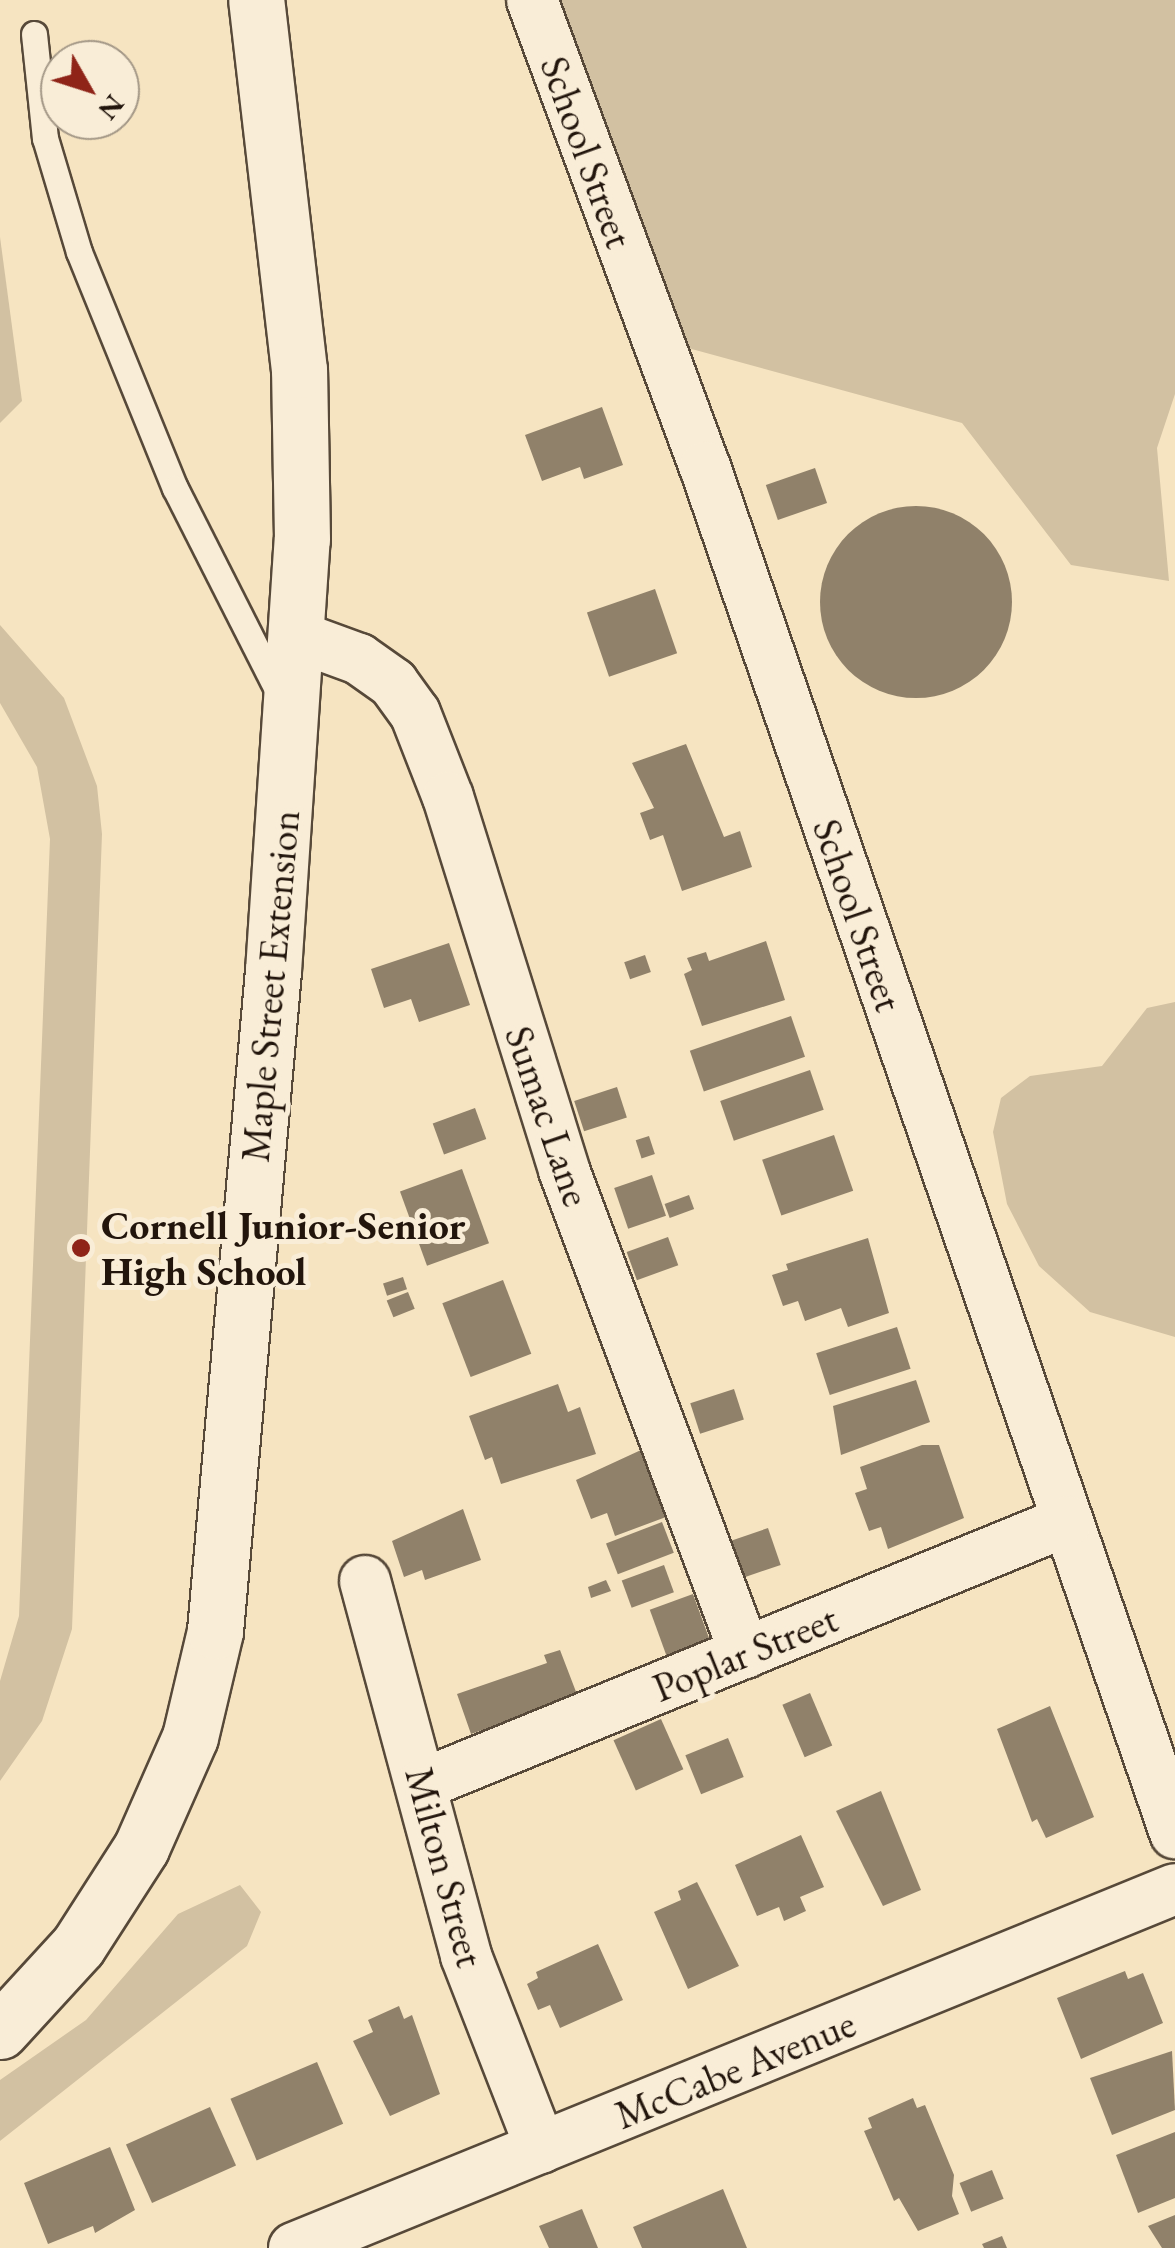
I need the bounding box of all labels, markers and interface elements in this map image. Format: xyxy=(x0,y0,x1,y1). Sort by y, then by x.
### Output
north arrow xyxy=(40,40,140,140)
street label: School Street xyxy=(530,50,644,254)
text: N xyxy=(91,87,133,128)
street label: Maple Street Extension xyxy=(231,808,309,1164)
street label: School Street xyxy=(803,813,913,1017)
street label: Sumac Lane xyxy=(495,1020,601,1212)
place label: Cornell Junior-Senior High School xyxy=(101,1201,465,1295)
marker: Cornell Junior-Senior High School xyxy=(70,1237,92,1259)
street label: Poplar Street xyxy=(646,1594,844,1712)
street label: Milton Street xyxy=(395,1762,495,1972)
street label: McCabe Avenue xyxy=(608,1999,862,2139)

